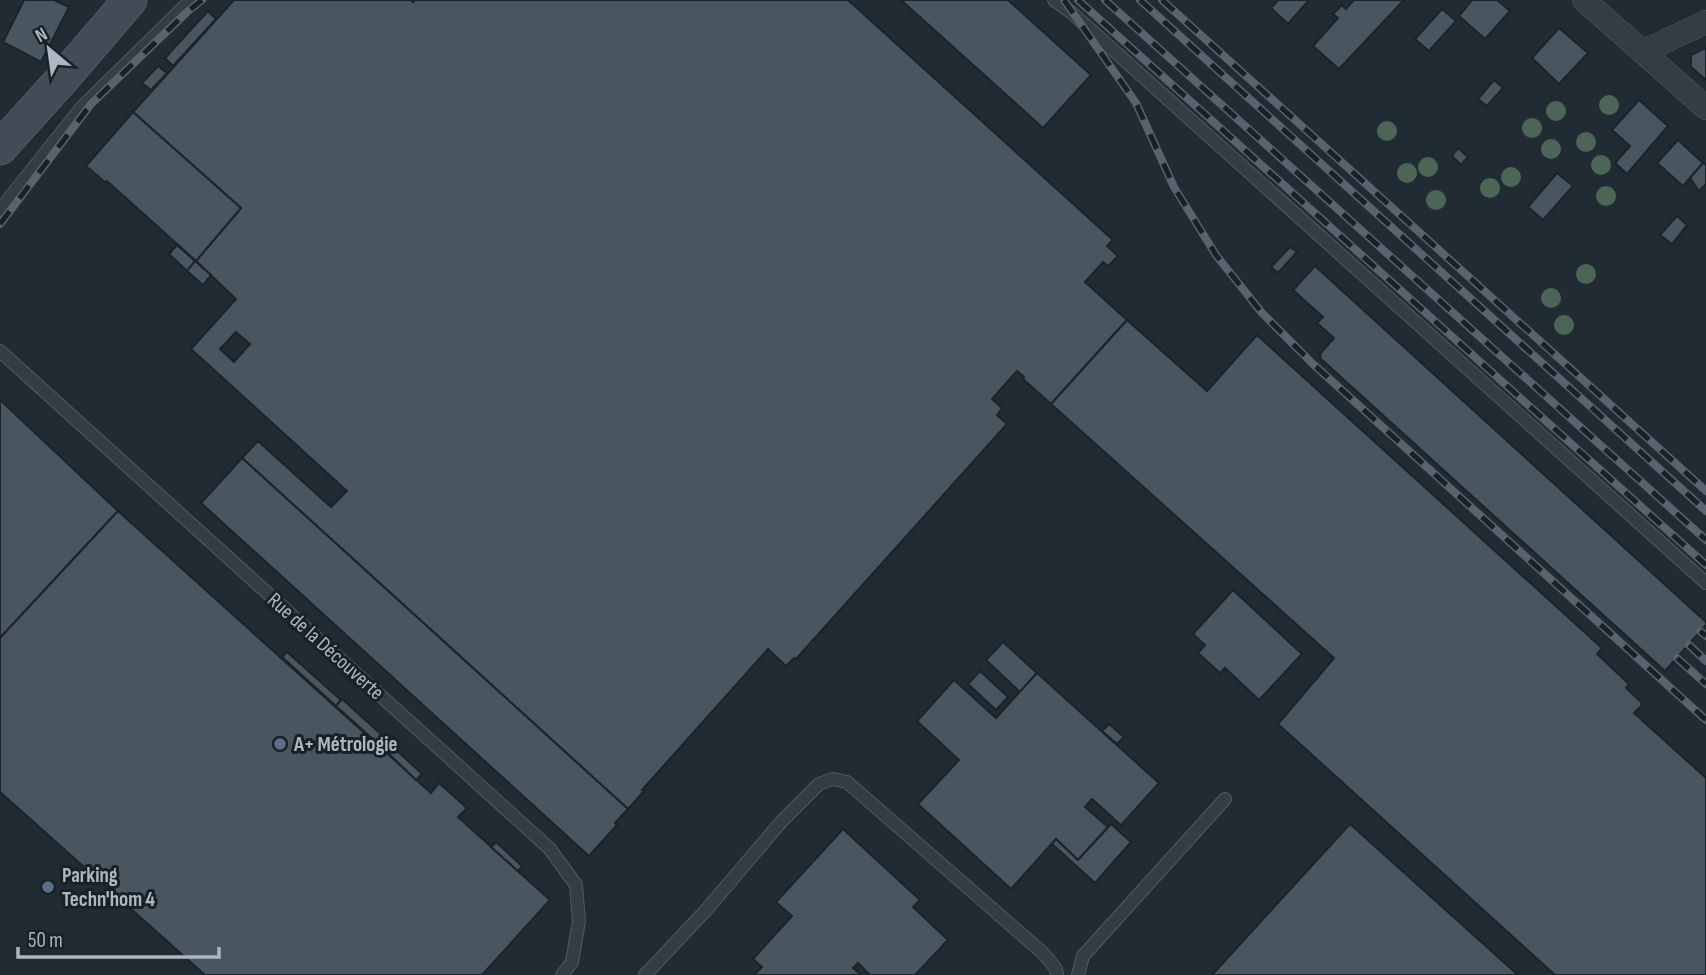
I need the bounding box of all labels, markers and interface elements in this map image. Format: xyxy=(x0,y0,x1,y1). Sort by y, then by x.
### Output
north arrow xyxy=(14,14,84,84)
text: N xyxy=(31,23,52,48)
street label: Rue de la Découverte xyxy=(262,588,389,705)
place label: A+ Métrologie xyxy=(293,732,398,757)
marker: A+ Métrologie xyxy=(272,736,288,752)
place label: Parking Techn'hom 4 xyxy=(62,863,155,912)
marker: Parking Techn'hom 4 xyxy=(40,879,56,895)
scale bar xyxy=(18,916,219,960)
text: 50 m xyxy=(28,928,63,953)

